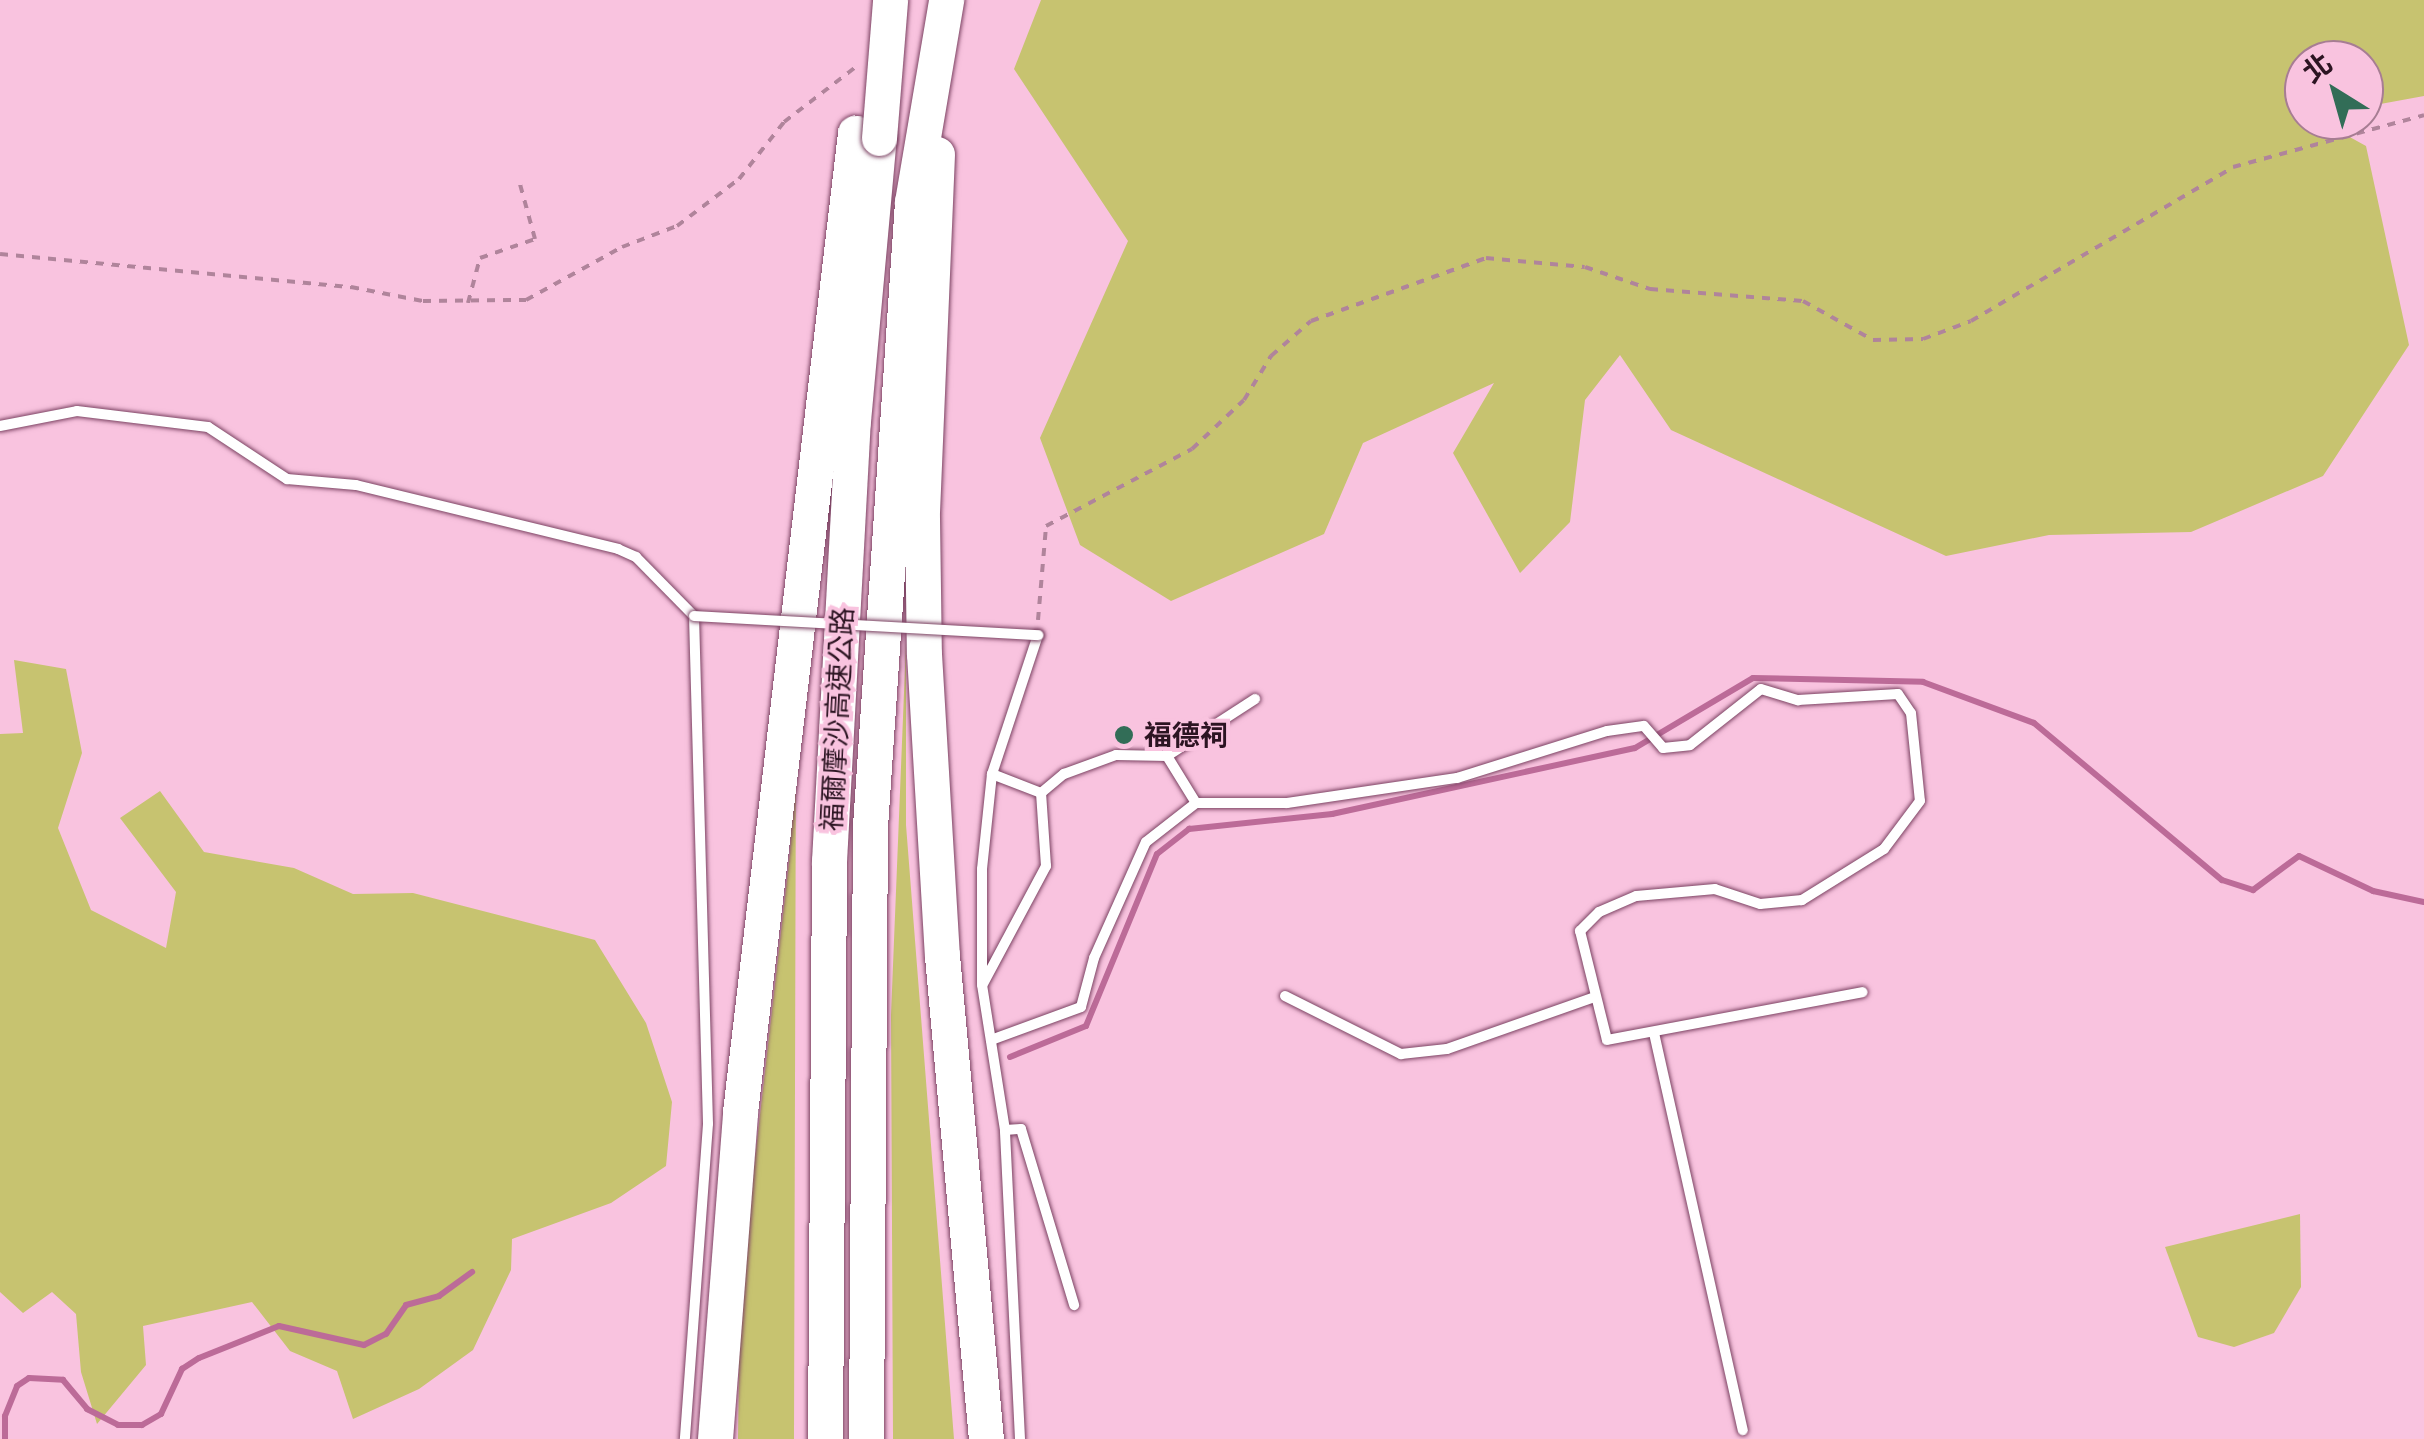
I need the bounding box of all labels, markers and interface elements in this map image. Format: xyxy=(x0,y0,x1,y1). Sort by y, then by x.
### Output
north arrow xyxy=(2284,40,2384,140)
text: 北 xyxy=(2295,44,2340,91)
street label: 福爾摩沙高速公路 xyxy=(814,606,860,832)
place label: 福德祠 xyxy=(1144,718,1228,752)
marker: 福德祠 xyxy=(1113,724,1135,746)

